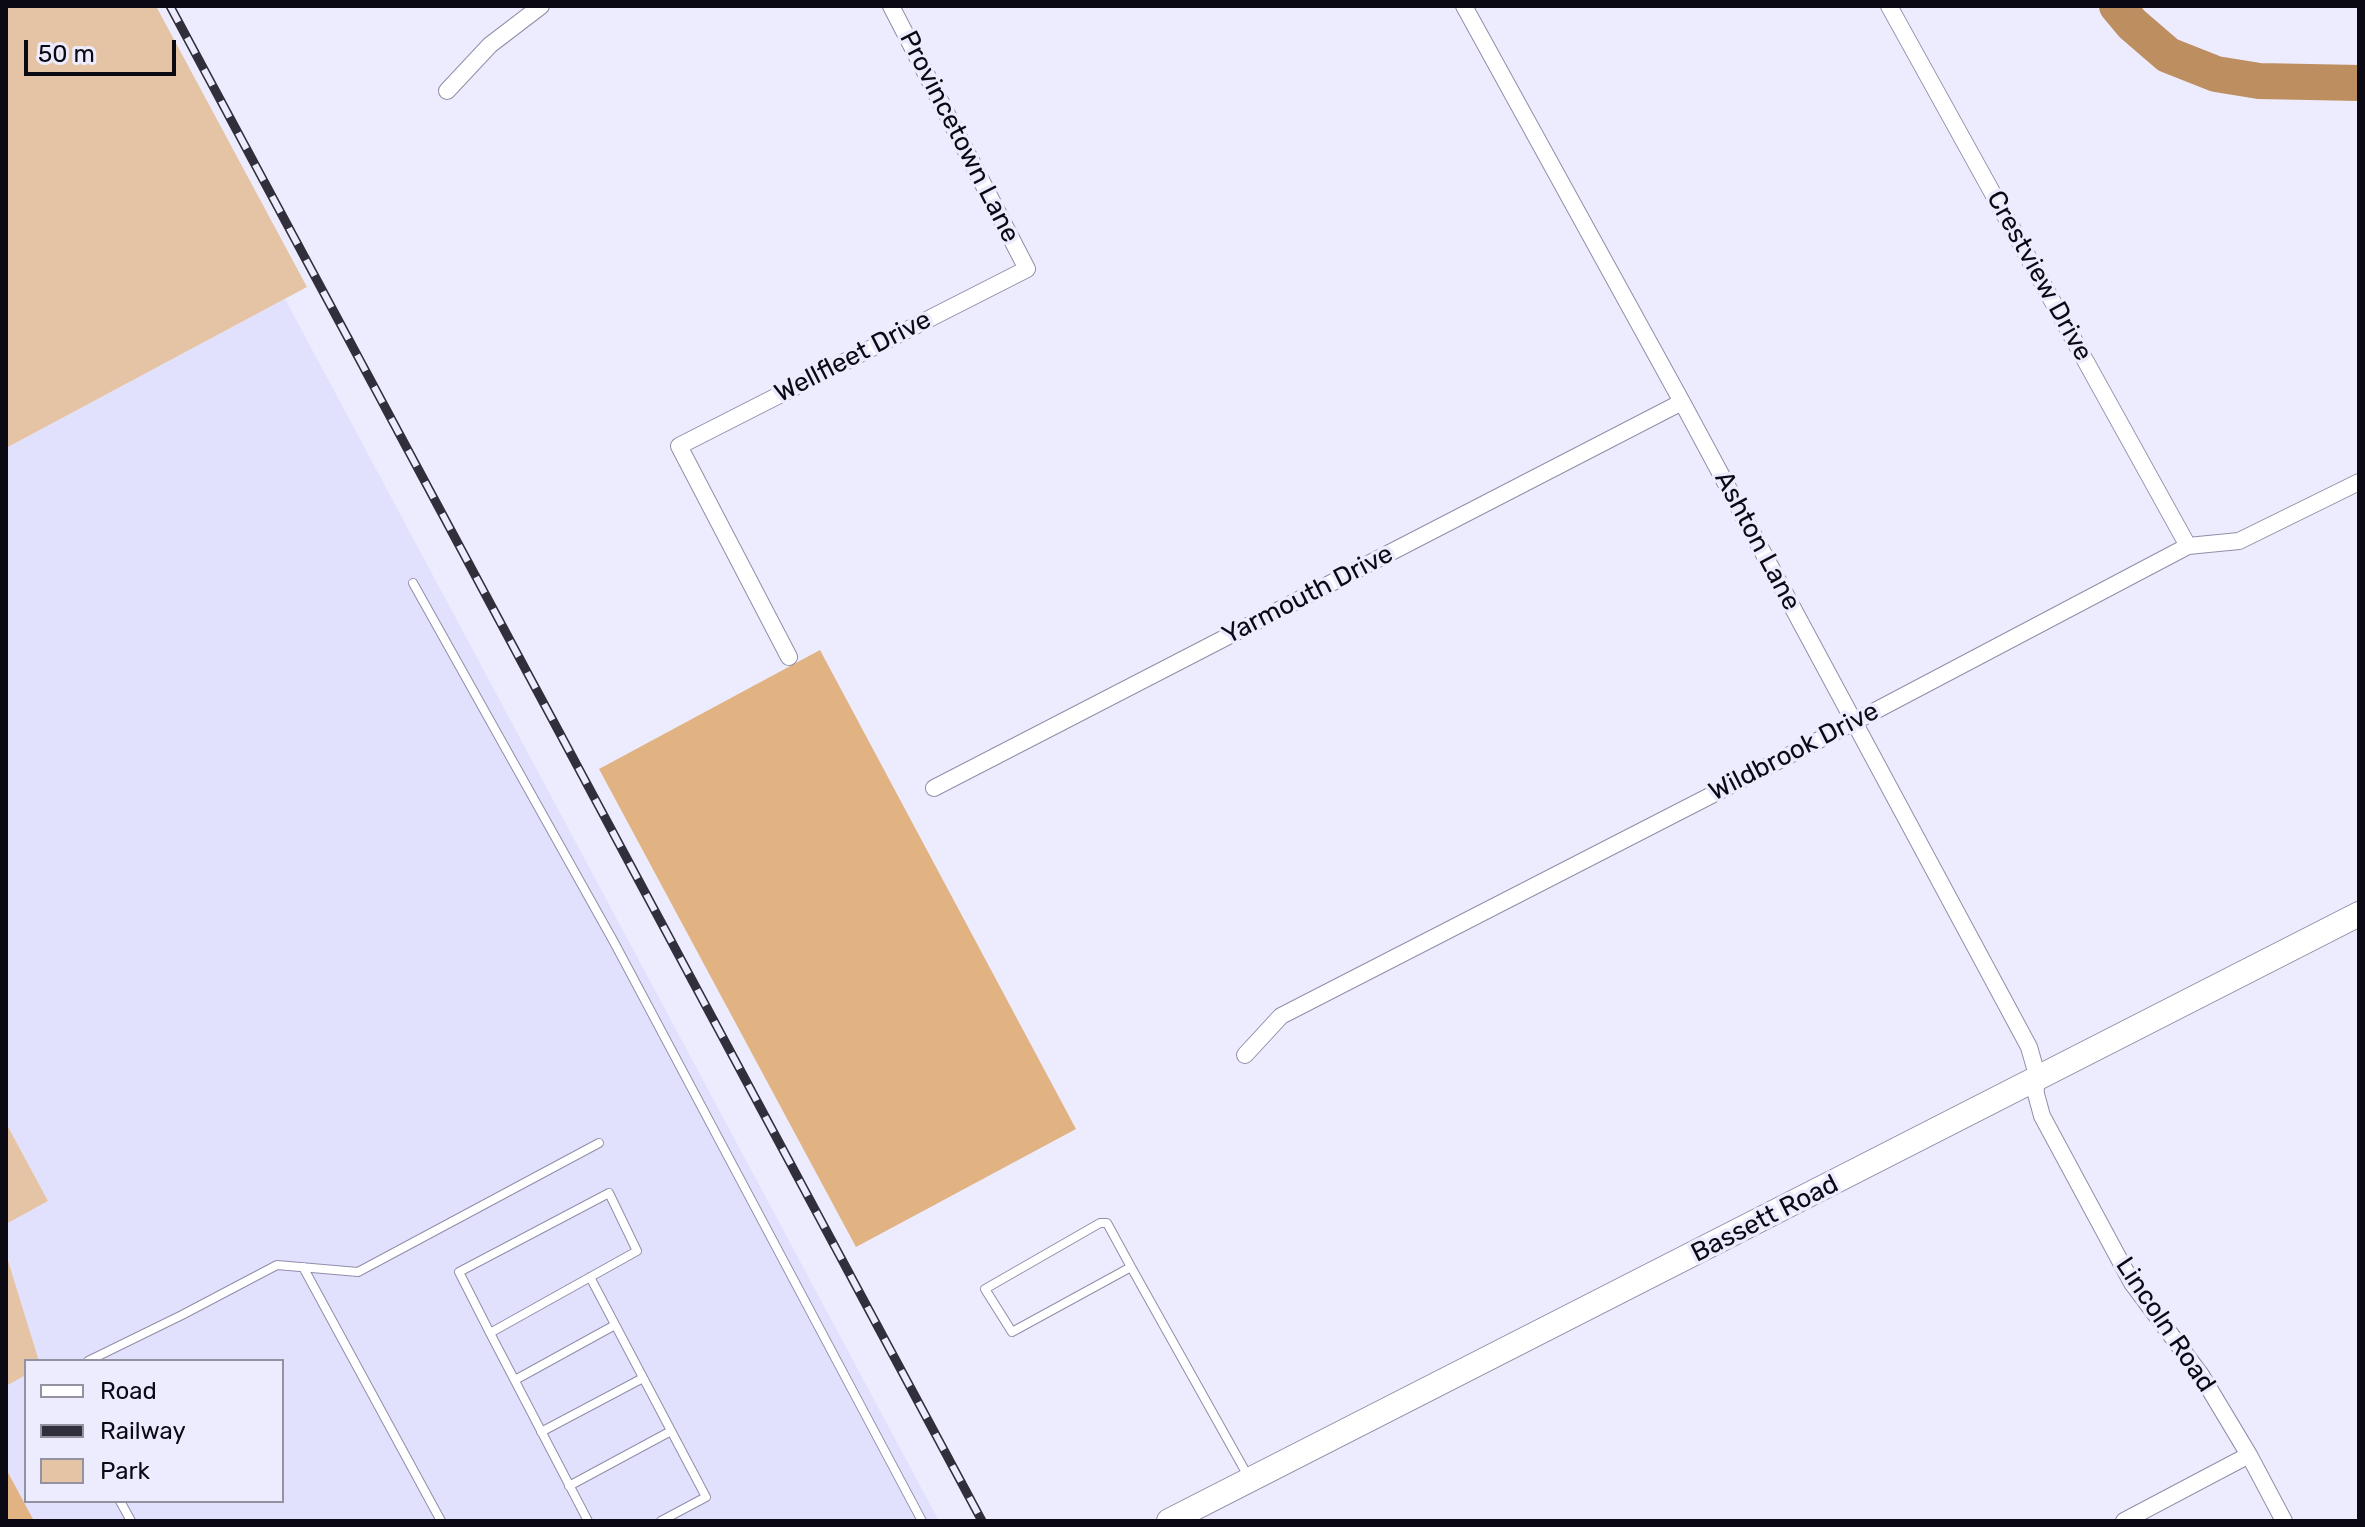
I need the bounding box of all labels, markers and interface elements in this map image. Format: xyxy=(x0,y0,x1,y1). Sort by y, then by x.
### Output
scale bar xyxy=(28,24,180,74)
street label: Provincetown Lane xyxy=(892,26,1026,248)
text: 50 m xyxy=(38,40,95,68)
street label: Crestview Drive xyxy=(1979,186,2099,366)
street label: Wellfleet Drive xyxy=(770,304,936,410)
street label: Ashton Lane xyxy=(1707,466,1807,616)
street label: Yarmouth Drive xyxy=(1218,539,1398,651)
street label: Wildbrook Drive xyxy=(1704,696,1884,808)
street label: Bassett Road xyxy=(1686,1169,1844,1269)
street label: Lincoln Road xyxy=(2108,1252,2222,1398)
legend xyxy=(24,1359,284,1503)
text: Road xyxy=(100,1377,157,1405)
text: Railway xyxy=(100,1417,186,1445)
text: Park xyxy=(100,1457,150,1485)

